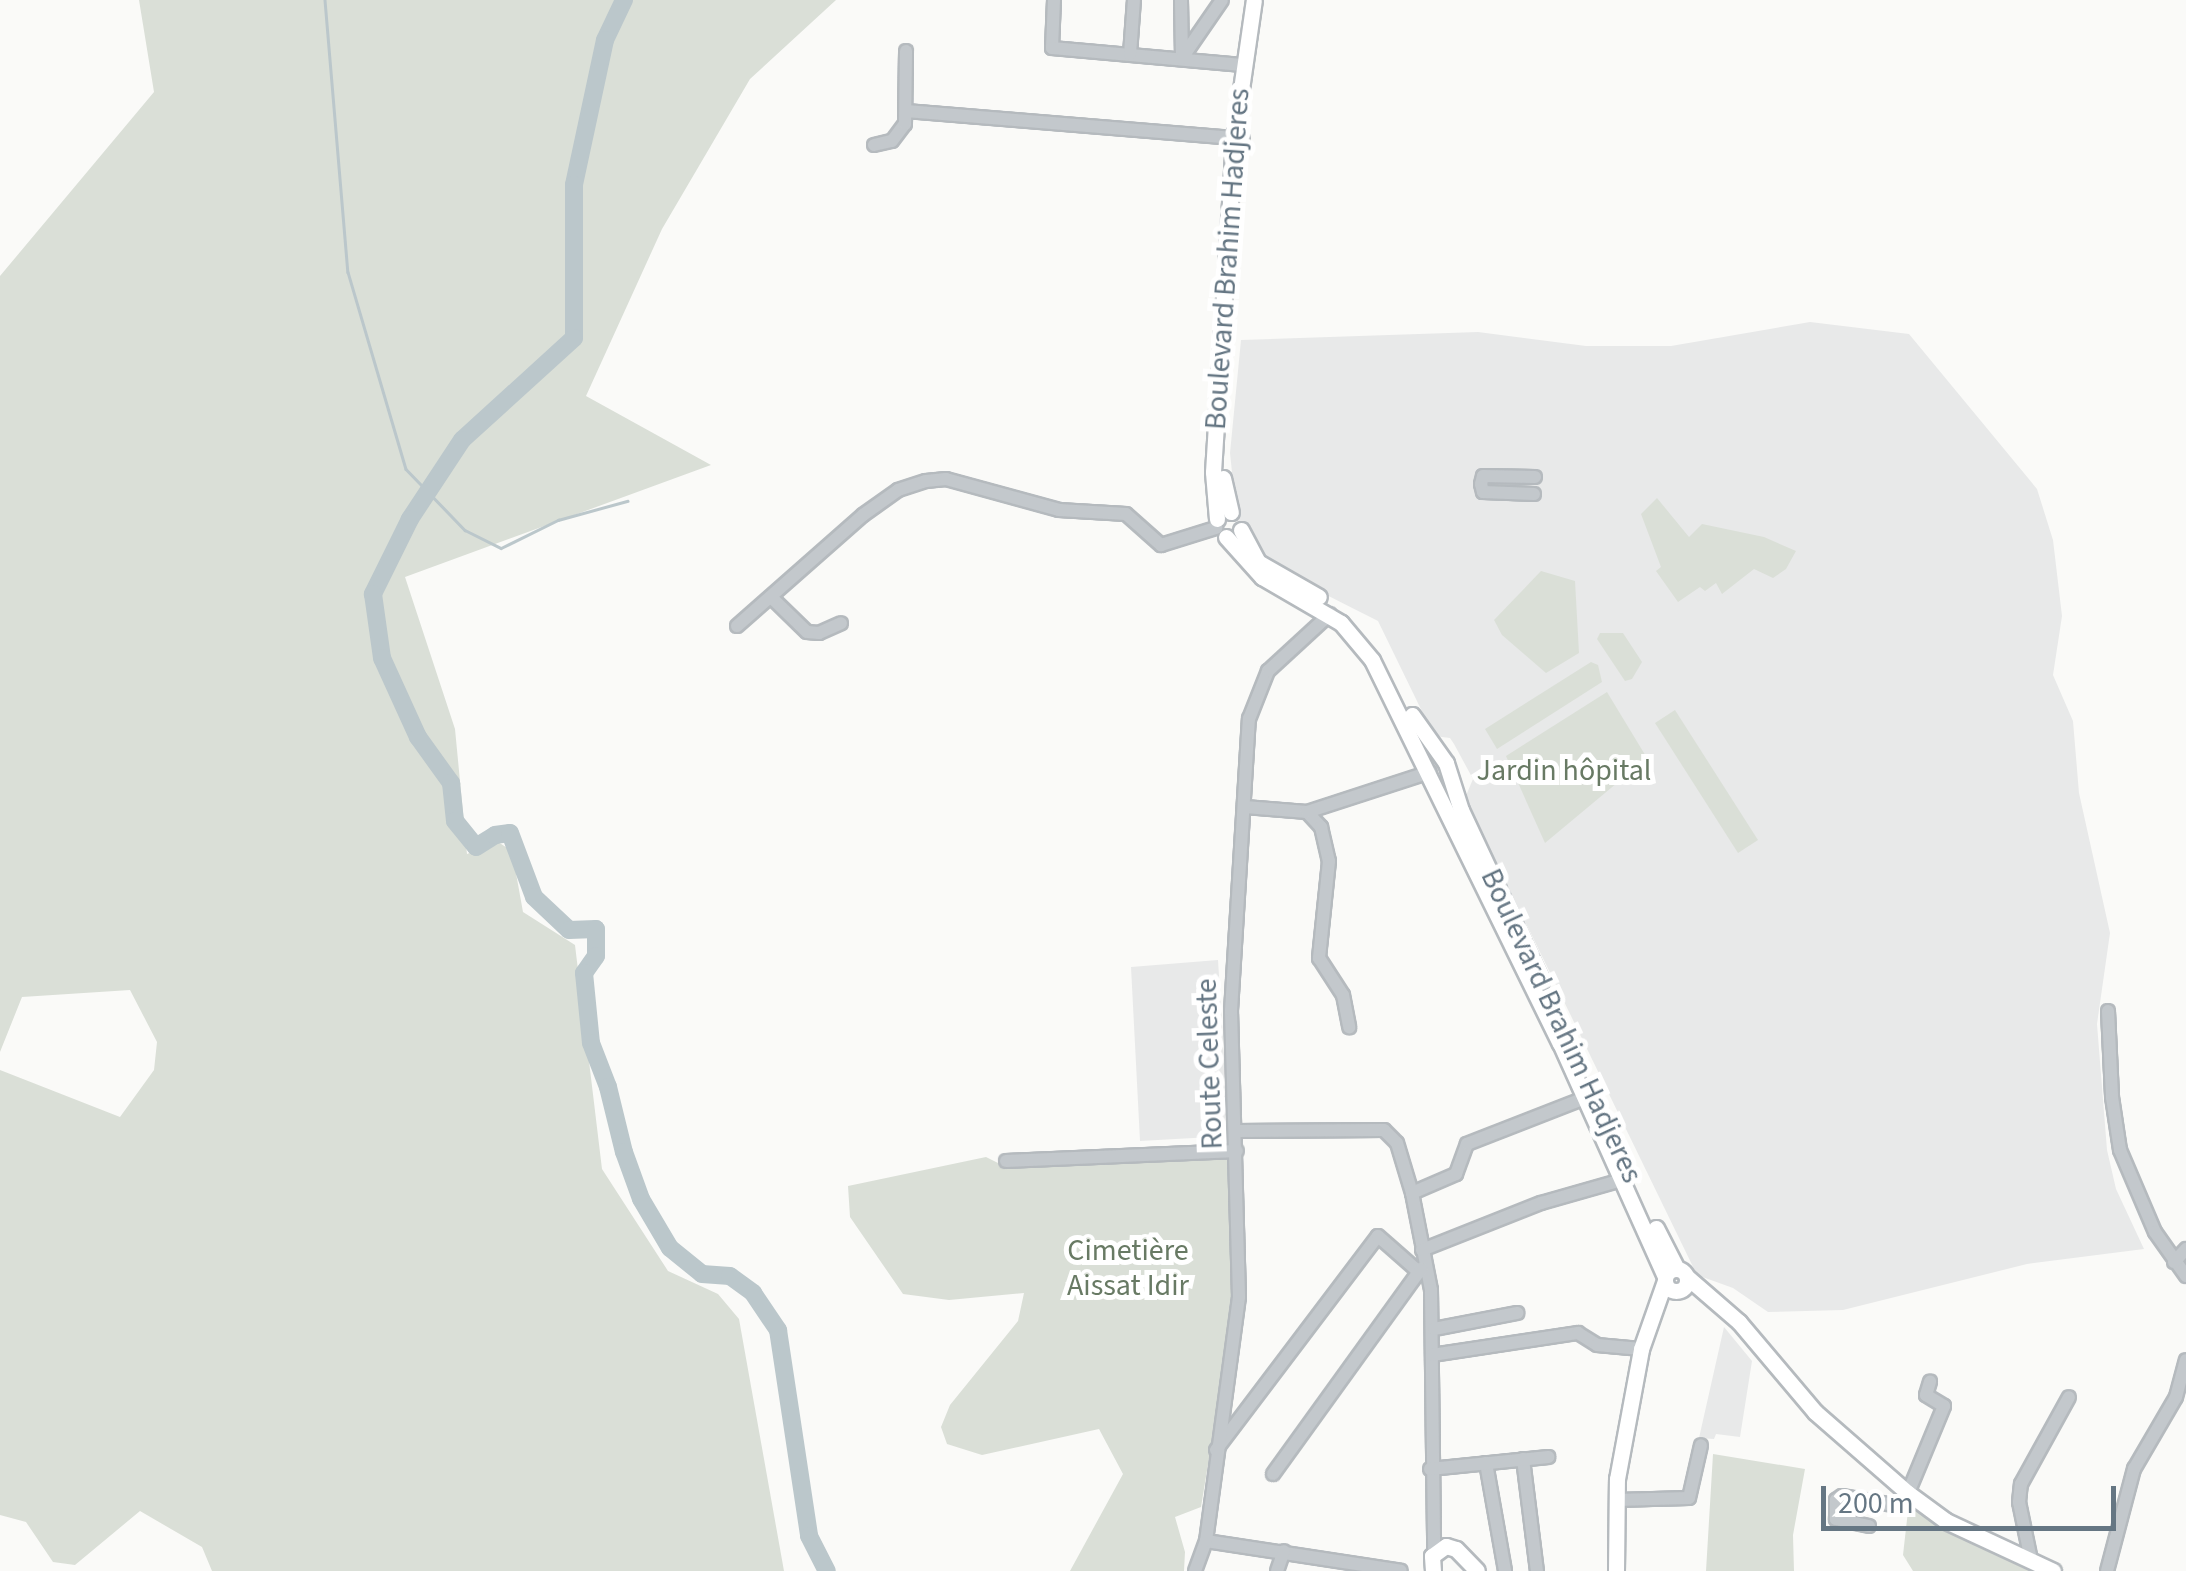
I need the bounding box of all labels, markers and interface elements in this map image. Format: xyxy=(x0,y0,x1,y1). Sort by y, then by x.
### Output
street label: Boulevard Brahim Hadjeres xyxy=(1198,87,1258,431)
park label: Jardin hôpital xyxy=(1477,753,1651,789)
street label: Boulevard Brahim Hadjeres xyxy=(1472,863,1650,1189)
street label: Route Celeste xyxy=(1189,978,1231,1150)
park label: Cimetière Aissat Idir xyxy=(1067,1233,1189,1304)
scale bar xyxy=(1826,1466,2121,1528)
text: 200 m xyxy=(1838,1482,1914,1525)

